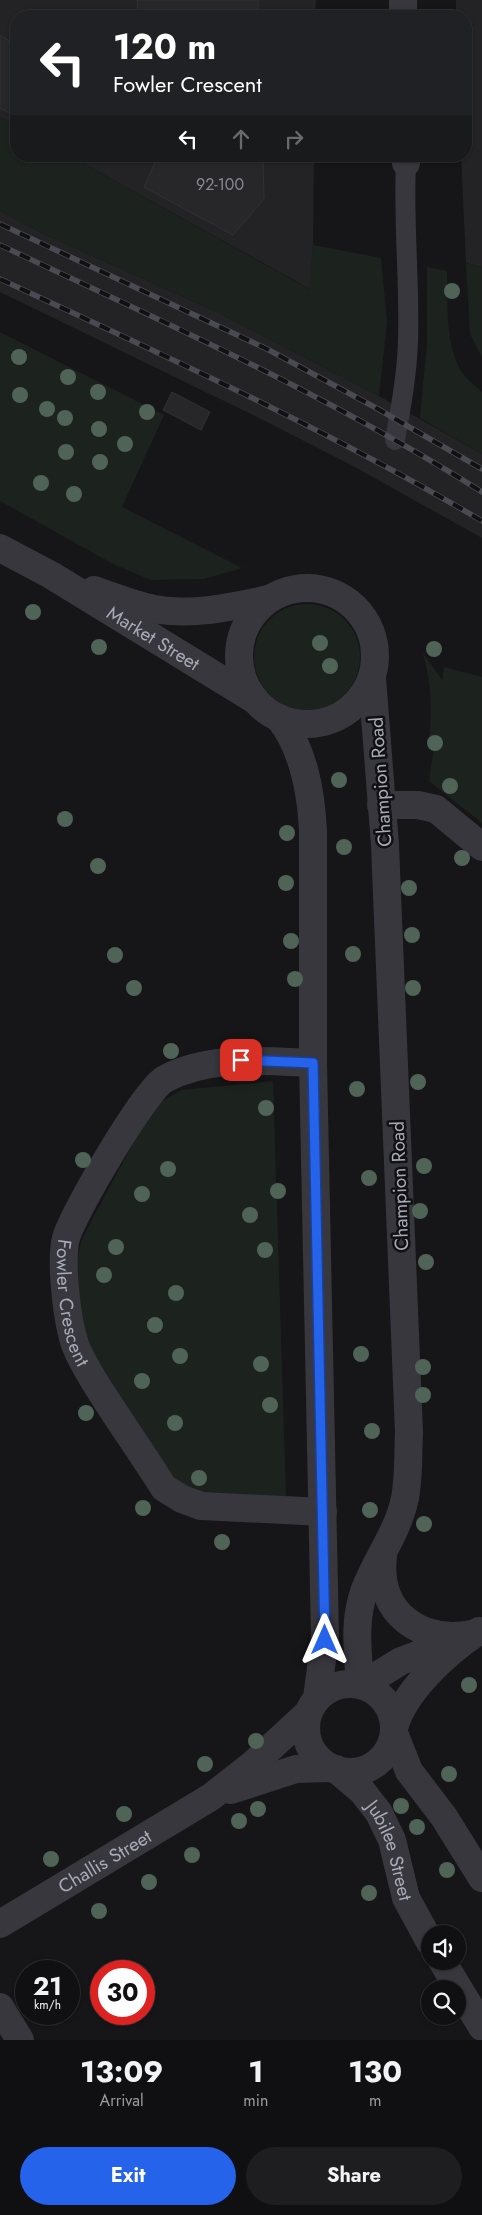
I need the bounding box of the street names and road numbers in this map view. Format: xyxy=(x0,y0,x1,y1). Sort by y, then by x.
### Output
street label: Market Street xyxy=(102,599,205,677)
street label: Champion Road xyxy=(363,716,398,848)
street label: Champion Road xyxy=(384,1121,415,1251)
street label: Fowler Crescent xyxy=(50,1237,96,1372)
street label: Jubilee Street xyxy=(358,1792,419,1904)
street label: Challis Street xyxy=(53,1823,157,1900)

